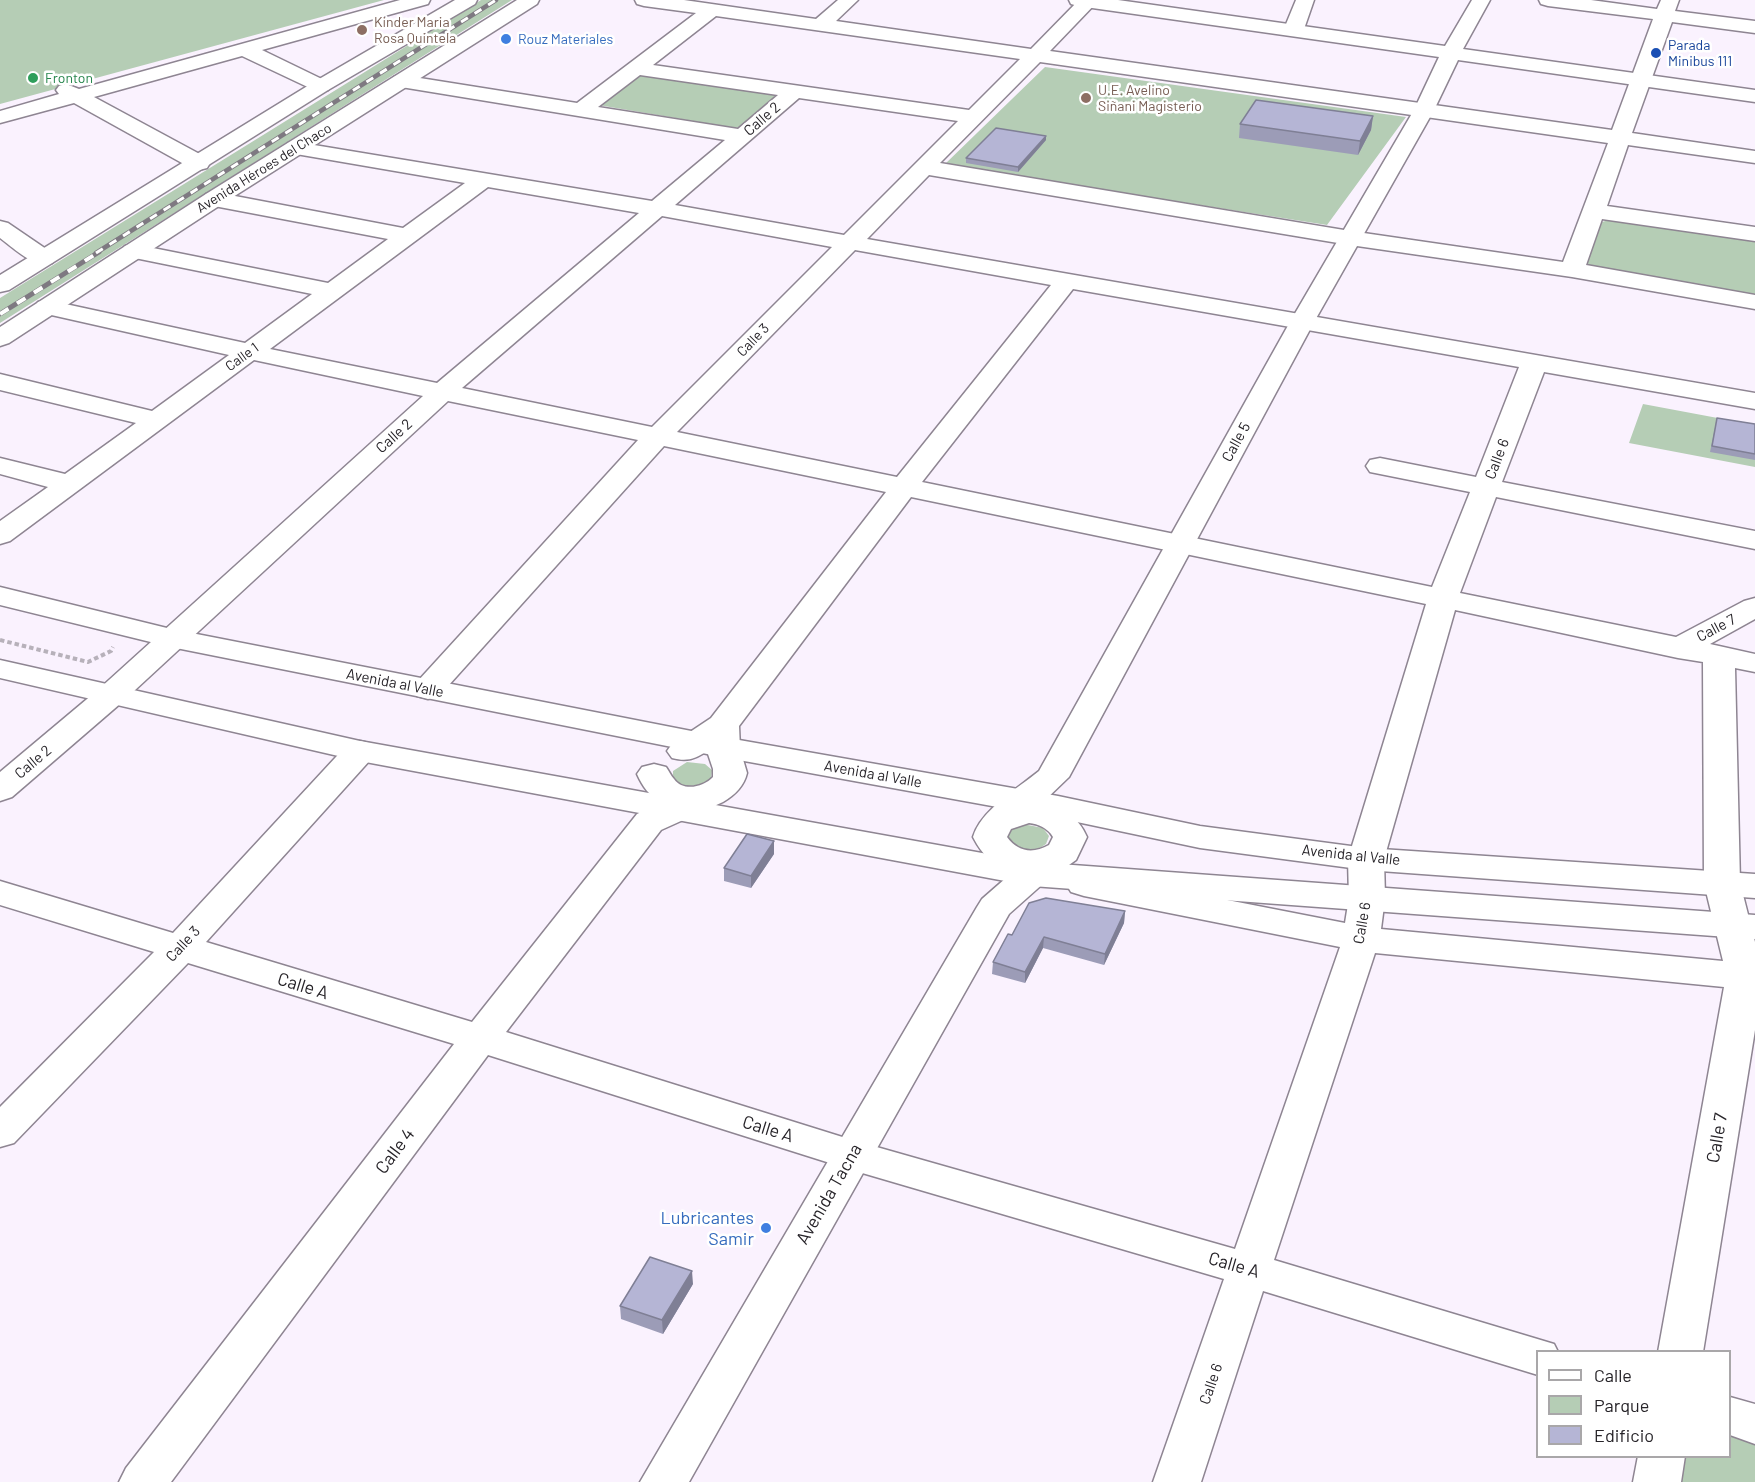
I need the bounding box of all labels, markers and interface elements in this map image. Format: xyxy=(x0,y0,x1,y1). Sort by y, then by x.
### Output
place label: Kinder Maria Rosa Quintela xyxy=(374,14,456,46)
marker: Kinder Maria Rosa Quintela xyxy=(355,23,369,37)
place label: Rouz Materiales xyxy=(518,31,613,47)
marker: Rouz Materiales xyxy=(499,32,513,46)
place label: Parada Minibus 111 xyxy=(1668,37,1732,70)
marker: Parada Minibus 111 xyxy=(1649,46,1663,60)
place label: Fronton xyxy=(45,70,93,86)
marker: Fronton xyxy=(26,71,40,85)
place label: U.E. Avelino Siñani Magisterio xyxy=(1098,82,1202,114)
marker: U.E. Avelino Siñani Magisterio xyxy=(1079,91,1093,105)
street label: Calle 2 xyxy=(740,98,784,140)
street label: Avenida Héroes del Chaco xyxy=(193,120,335,216)
street label: Calle 3 xyxy=(733,320,773,360)
street label: Calle 1 xyxy=(222,339,262,375)
street label: Calle 2 xyxy=(372,415,416,457)
street label: Calle 5 xyxy=(1218,419,1254,465)
street label: Calle 6 xyxy=(1481,436,1513,482)
street label: Calle 7 xyxy=(1693,610,1739,646)
street label: Avenida al Valle xyxy=(345,665,445,701)
street label: Calle 2 xyxy=(11,741,55,783)
street label: Avenida al Valle xyxy=(823,757,923,791)
street label: Avenida al Valle xyxy=(1301,841,1401,869)
street label: Calle 6 xyxy=(1349,901,1375,945)
street label: Calle 3 xyxy=(162,922,204,966)
street label: Calle A xyxy=(275,968,331,1004)
street label: Calle A xyxy=(740,1111,796,1147)
street label: Calle 7 xyxy=(1702,1112,1732,1164)
street label: Calle 4 xyxy=(371,1124,419,1178)
street label: Avenida Tacna xyxy=(791,1140,867,1248)
place label: Lubricantes Samir xyxy=(661,1207,754,1250)
marker: Lubricantes Samir xyxy=(759,1221,773,1235)
street label: Calle A xyxy=(1206,1247,1262,1283)
legend xyxy=(1536,1350,1731,1458)
street label: Calle 6 xyxy=(1196,1361,1226,1407)
text: Calle xyxy=(1594,1364,1632,1386)
text: Parque xyxy=(1594,1394,1649,1416)
text: Edificio xyxy=(1594,1424,1654,1446)

